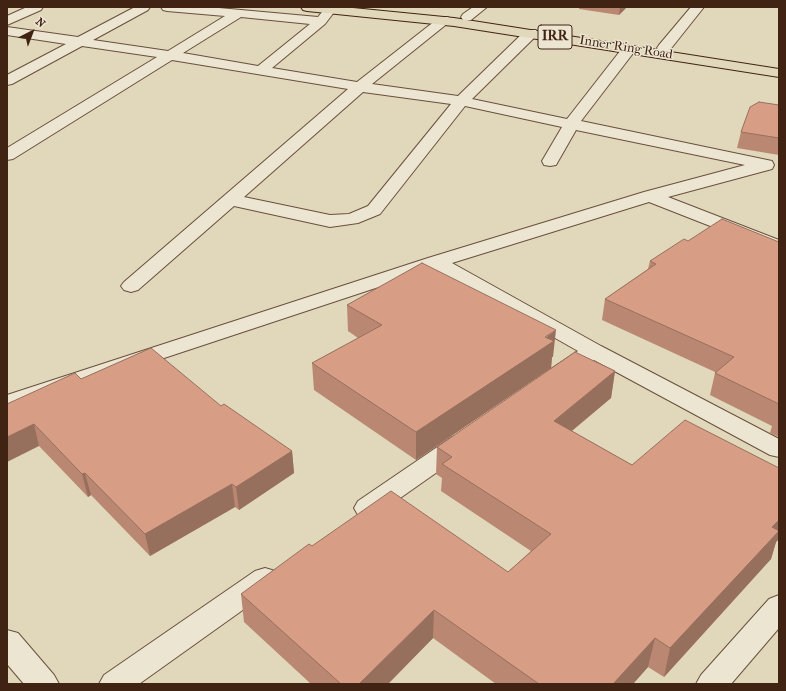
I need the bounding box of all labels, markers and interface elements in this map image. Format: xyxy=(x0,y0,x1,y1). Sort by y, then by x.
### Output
north arrow xyxy=(12,12,52,52)
text: N xyxy=(33,15,48,30)
road number: IRR xyxy=(538,25,572,49)
street label: Inner Ring Road xyxy=(578,33,674,63)

